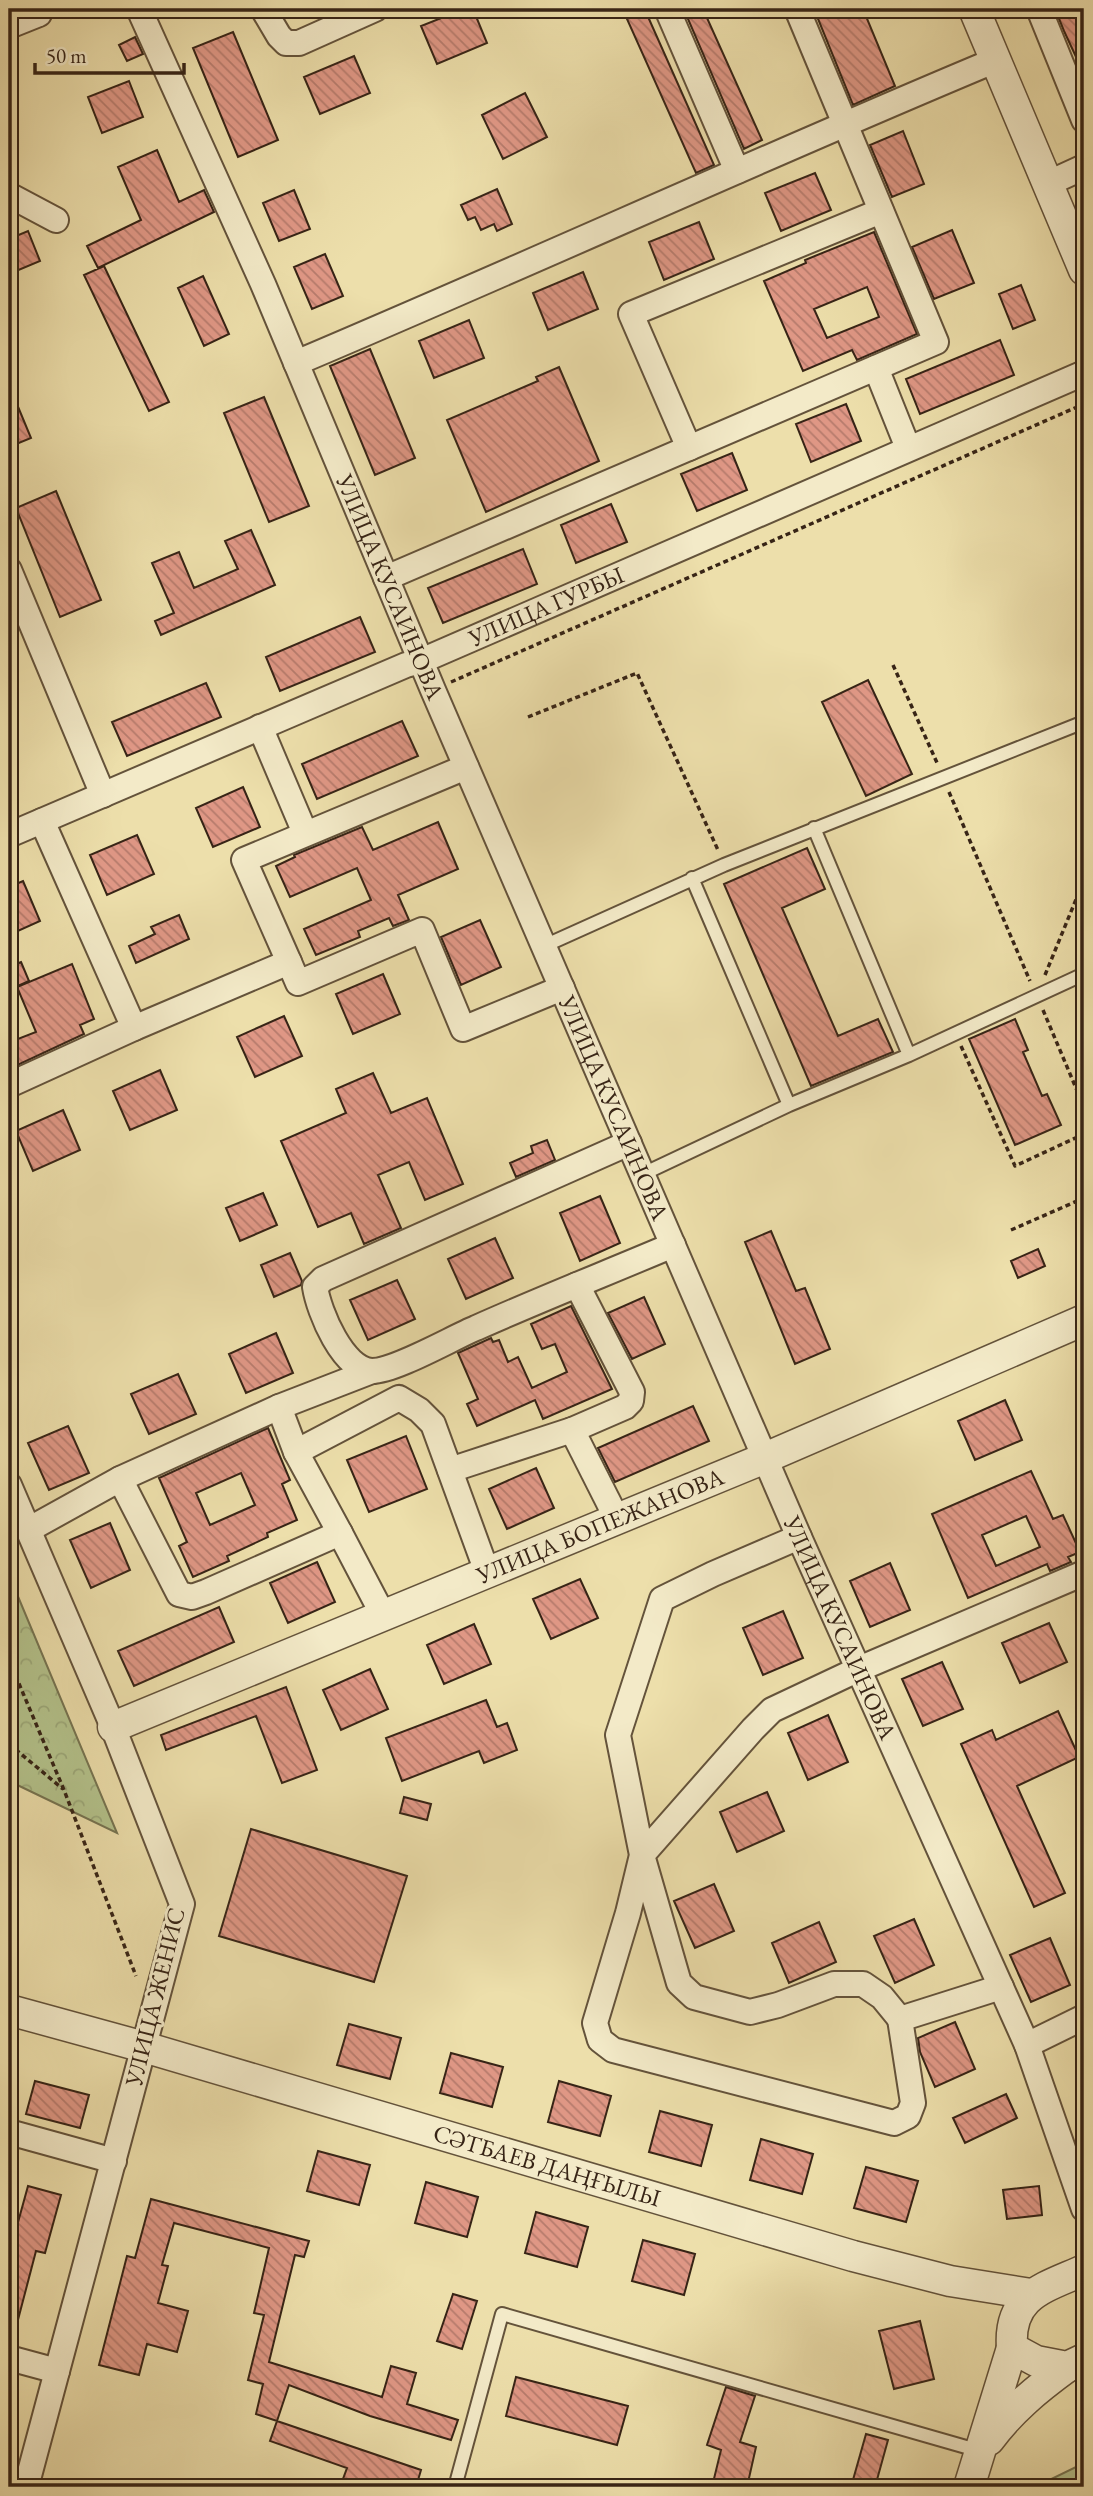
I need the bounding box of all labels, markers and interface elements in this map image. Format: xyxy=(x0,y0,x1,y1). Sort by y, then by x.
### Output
scale bar xyxy=(35,32,184,76)
text: 50 m xyxy=(46,42,87,69)
street label: УЛИЦА КУСАИНОВА xyxy=(329,468,451,705)
street label: УЛИЦА ГУРБЫ xyxy=(463,559,628,654)
street label: УЛИЦА КУСАИНОВА xyxy=(551,990,676,1225)
street label: УЛИЦА БОПЕЖАНОВА xyxy=(471,1461,729,1591)
street label: УЛИЦА КУСАИНОВА xyxy=(776,1510,904,1745)
street label: УЛИЦА ЖЕНИС xyxy=(117,1904,192,2090)
street label: СӘТБАЕВ ДАҢҒЫЛЫ xyxy=(430,2117,664,2213)

